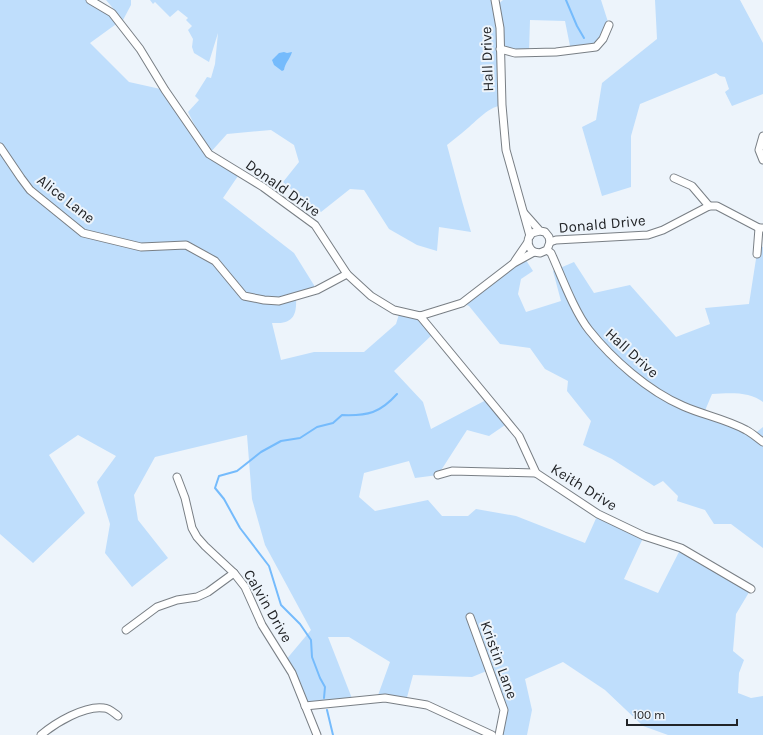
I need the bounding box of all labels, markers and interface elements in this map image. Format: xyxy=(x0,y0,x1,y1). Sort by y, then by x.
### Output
street label: Hall Drive xyxy=(477,26,497,92)
street label: Donald Drive xyxy=(242,156,324,220)
street label: Alice Lane xyxy=(34,171,98,227)
street label: Donald Drive xyxy=(558,211,646,237)
street label: Hall Drive xyxy=(602,324,662,382)
street label: Keith Drive xyxy=(548,460,620,514)
street label: Calvin Drive xyxy=(240,566,296,646)
street label: Kristin Lane xyxy=(477,619,521,701)
scale bar xyxy=(627,701,737,727)
text: 100 m xyxy=(633,708,665,722)

